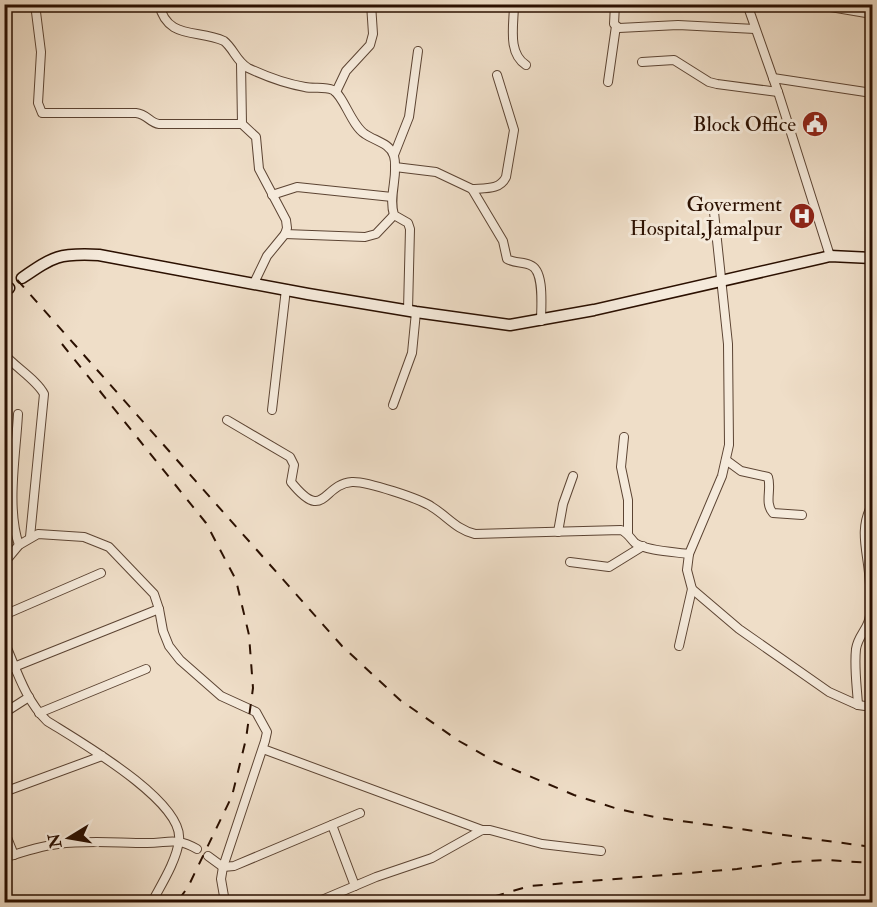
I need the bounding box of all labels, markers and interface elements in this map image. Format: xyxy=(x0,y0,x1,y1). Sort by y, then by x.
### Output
public building icon: Block Office xyxy=(800,109,830,139)
place label: Block Office xyxy=(693,111,796,138)
place label: Goverment Hospital,Jamalpur xyxy=(630,191,782,242)
hospital icon: Goverment Hospital,Jamalpur xyxy=(787,201,817,231)
north arrow xyxy=(39,808,99,868)
text: N xyxy=(44,831,67,851)

